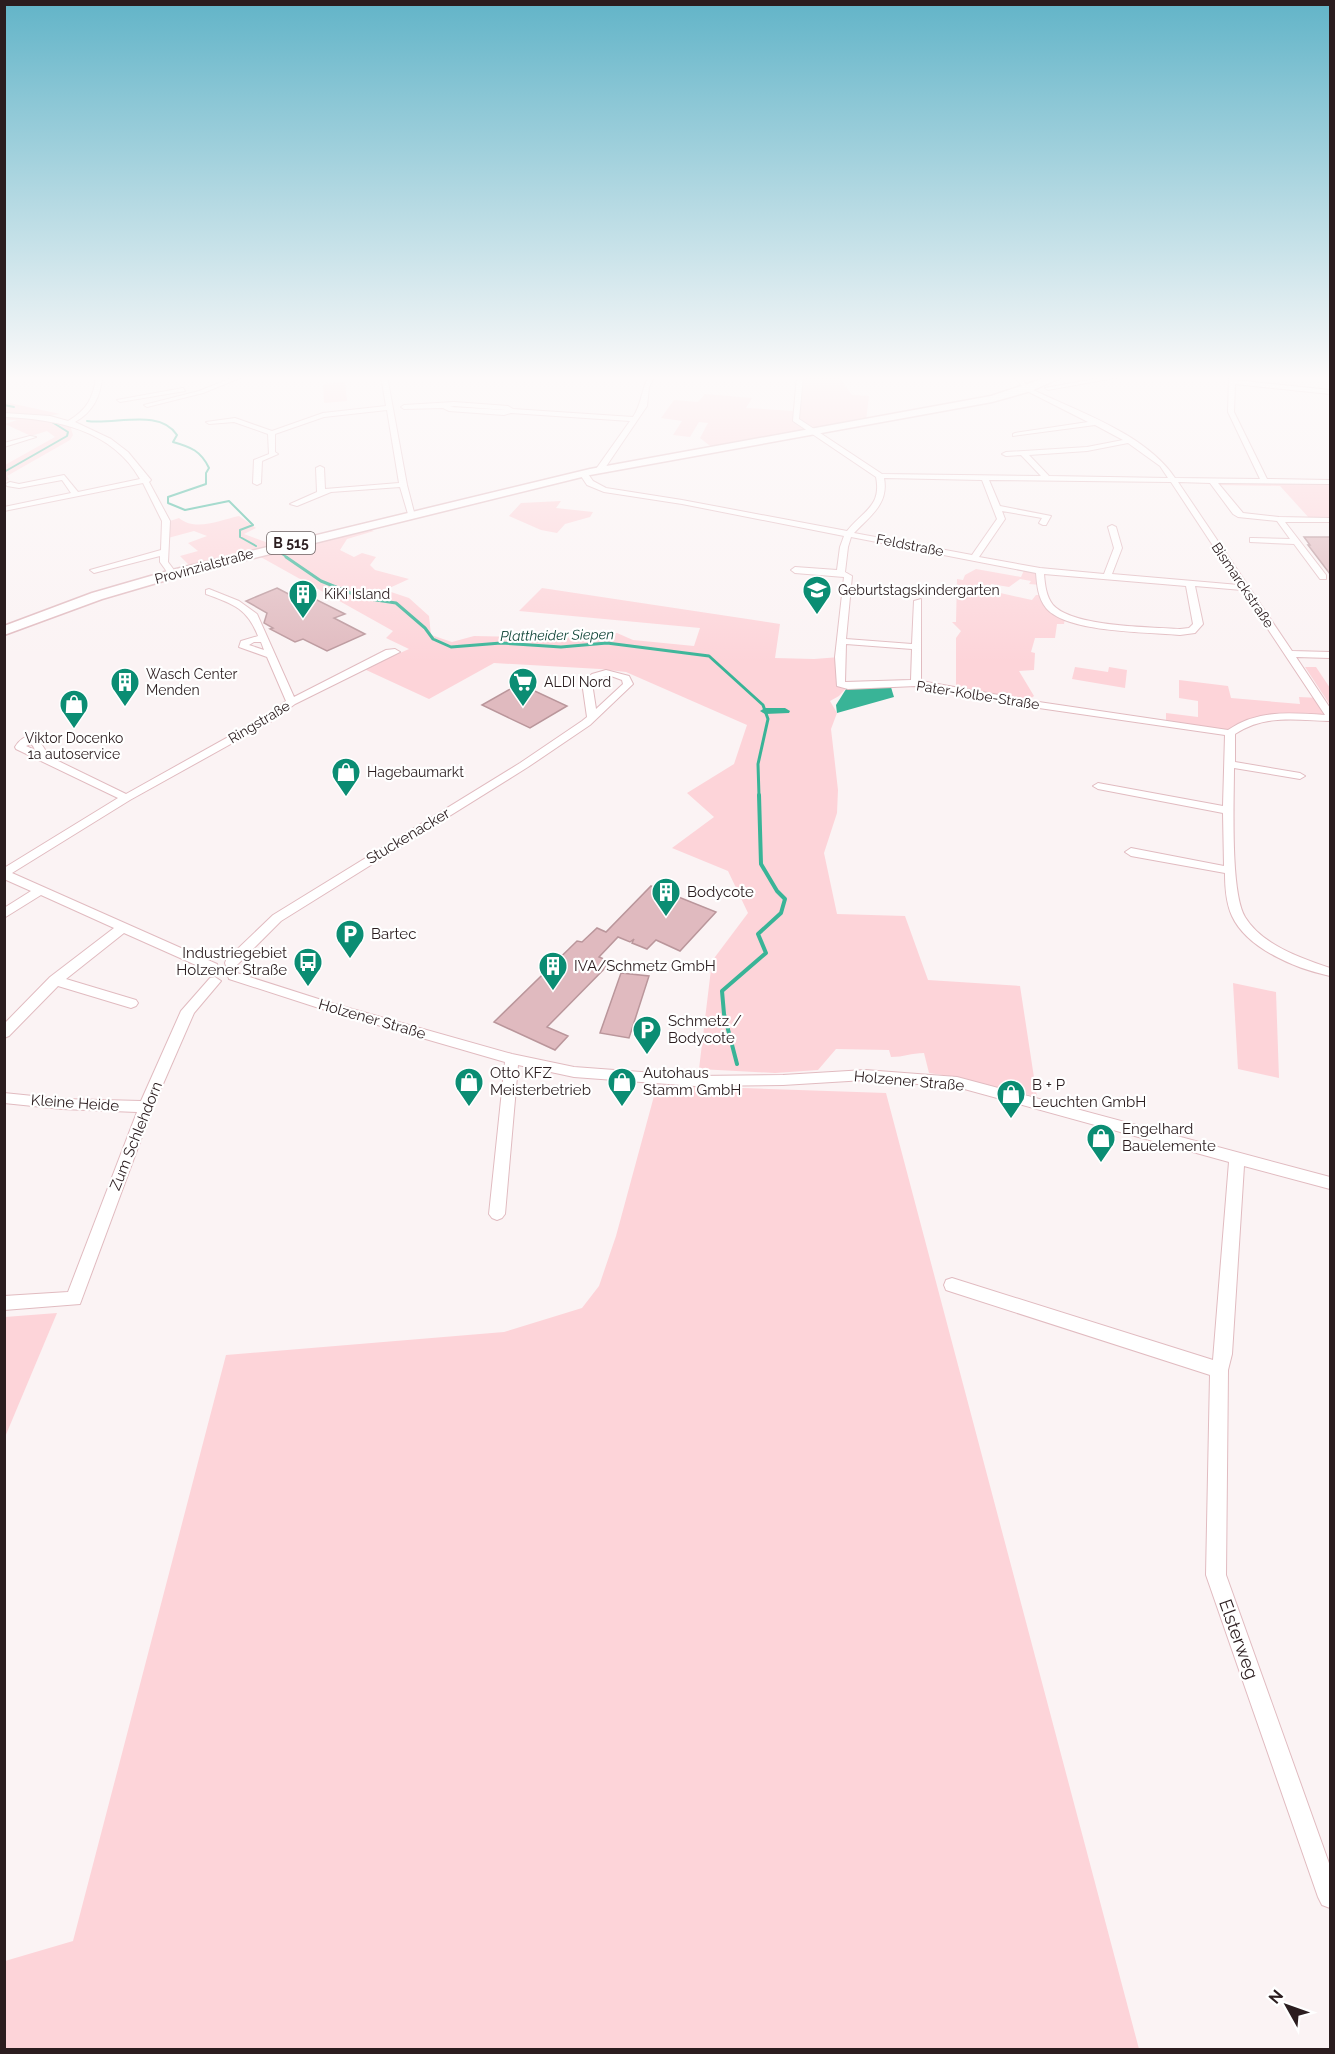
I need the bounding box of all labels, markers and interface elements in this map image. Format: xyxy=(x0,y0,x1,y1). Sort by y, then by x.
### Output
street label: Feldstraße xyxy=(875,531,945,559)
road number: B 515 xyxy=(267,532,315,554)
street label: Bismarckstraße xyxy=(1209,539,1277,631)
street label: Provinzialstraße xyxy=(153,545,255,587)
school or university icon: Geburtstagskindergarten xyxy=(801,574,833,616)
building icon: KiKi Island xyxy=(287,578,319,620)
place label: Geburtstagskindergarten xyxy=(838,582,1000,598)
place label: KiKi Island xyxy=(324,586,390,602)
water label: Plattheider Siepen xyxy=(500,626,614,644)
building icon: Wasch Center Menden xyxy=(109,666,141,708)
place label: Wasch Center Menden xyxy=(146,666,237,698)
supermarket icon: ALDI Nord xyxy=(507,666,539,708)
place label: ALDI Nord xyxy=(544,674,611,690)
street label: Pater-Kolbe-Straße xyxy=(915,677,1041,713)
shop icon: Viktor Docenko 1a autoservice xyxy=(58,688,90,730)
street label: Ringstraße xyxy=(225,697,293,747)
place label: Viktor Docenko 1a autoservice xyxy=(25,730,123,762)
shop icon: Hagebaumarkt xyxy=(330,756,362,798)
place label: Hagebaumarkt xyxy=(367,764,464,780)
street label: Stuckenacker xyxy=(363,804,454,868)
building icon: Bodycote xyxy=(650,876,682,918)
place label: Bodycote xyxy=(687,883,754,901)
parking icon: Bartec xyxy=(334,918,366,960)
place label: Bartec xyxy=(371,925,416,943)
place label: Industriegebiet Holzener Straße xyxy=(176,944,287,979)
bus stop icon: Industriegebiet Holzener Straße xyxy=(292,946,324,988)
building icon: IVA/Schmetz GmbH xyxy=(537,950,569,992)
place label: IVA/Schmetz GmbH xyxy=(574,957,716,975)
street label: Holzener Straße xyxy=(316,995,428,1043)
place label: Schmetz / Bodycote xyxy=(668,1012,742,1047)
parking icon: Schmetz / Bodycote xyxy=(631,1014,663,1056)
place label: Otto KFZ Meisterbetrieb xyxy=(490,1064,591,1099)
place label: Autohaus Stamm GmbH xyxy=(643,1064,741,1099)
shop icon: Otto KFZ Meisterbetrieb xyxy=(453,1066,485,1108)
shop icon: Autohaus Stamm GmbH xyxy=(606,1066,638,1108)
street label: Holzener Straße xyxy=(853,1067,965,1095)
place label: B + P Leuchten GmbH xyxy=(1032,1076,1146,1111)
shop icon: B + P Leuchten GmbH xyxy=(995,1078,1027,1120)
street label: Zum Schlehdorn xyxy=(106,1079,166,1193)
street label: Kleine Heide xyxy=(30,1091,120,1115)
place label: Engelhard Bauelemente xyxy=(1122,1120,1216,1155)
shop icon: Engelhard Bauelemente xyxy=(1085,1122,1117,1164)
street label: Elsterweg xyxy=(1215,1596,1263,1682)
north arrow xyxy=(1257,1976,1317,2036)
text: N xyxy=(1265,1986,1287,2007)

